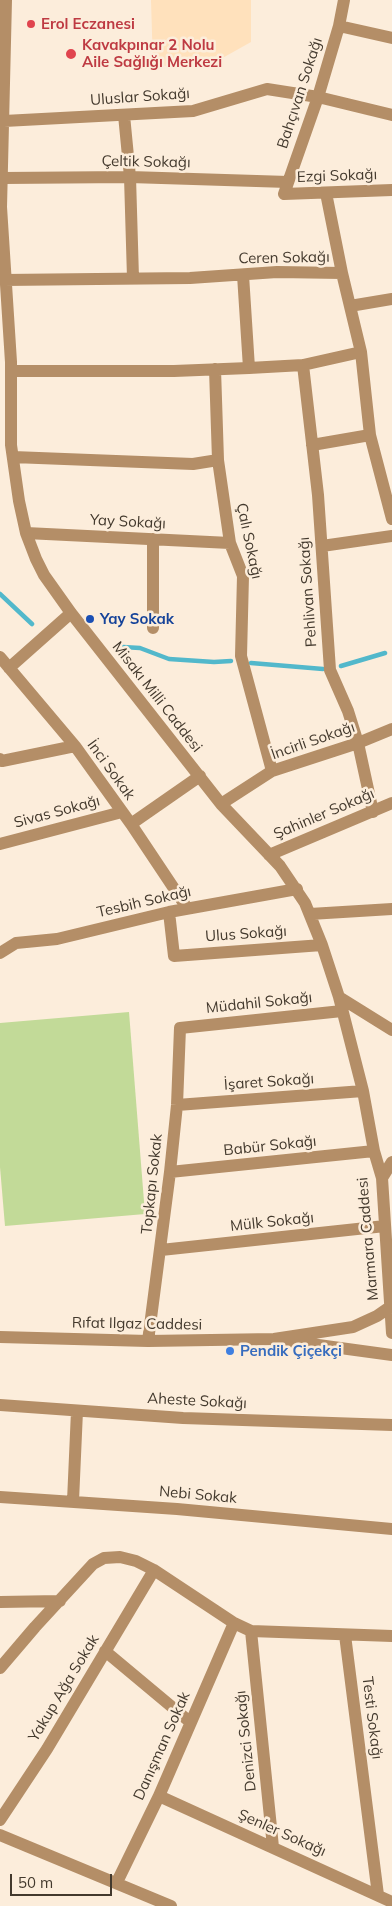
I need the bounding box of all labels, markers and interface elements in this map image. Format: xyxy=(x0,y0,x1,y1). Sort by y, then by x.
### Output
place label: Erol Eczanesi xyxy=(41,15,135,33)
marker: Erol Eczanesi xyxy=(25,18,37,30)
street label: Bahçıvan Sokağı xyxy=(274,35,326,151)
place label: Kavakpınar 2 Nolu Aile Sağlığı Merkezi xyxy=(82,36,222,71)
marker: Kavakpınar 2 Nolu Aile Sağlığı Merkezi xyxy=(64,47,78,61)
street label: Uluslar Sokağı xyxy=(90,85,190,109)
street label: Çeltik Sokağı xyxy=(101,152,191,172)
street label: Ezgi Sokağı xyxy=(297,166,377,186)
street label: Ceren Sokağı xyxy=(238,248,330,268)
street label: Çalı Sokağı xyxy=(232,501,266,581)
street label: Yay Sokağı xyxy=(90,511,166,533)
street label: Pehlivan Sokağı xyxy=(295,536,321,648)
place label: Yay Sokak xyxy=(100,610,174,628)
marker: Yay Sokak xyxy=(84,613,96,625)
street label: Misakı Milli Caddesi xyxy=(108,638,206,756)
street label: İncirli Sokağı xyxy=(269,718,357,764)
street label: İnci Sokak xyxy=(83,736,139,804)
street label: Şahinler Sokağı xyxy=(271,785,377,843)
street label: Sivas Sokağı xyxy=(12,792,102,832)
street label: Tesbih Sokağı xyxy=(95,882,193,922)
street label: Ulus Sokağı xyxy=(205,922,287,946)
street label: Müdahil Sokağı xyxy=(205,988,313,1018)
street label: İşaret Sokağı xyxy=(223,1070,315,1094)
street label: Babür Sokağı xyxy=(223,1132,317,1160)
street label: Topkapı Sokak xyxy=(138,1133,166,1235)
street label: Marmara Caddesi xyxy=(354,1176,382,1302)
street label: Mülk Sokağı xyxy=(229,1209,315,1235)
street label: Rıfat Ilgaz Caddesi xyxy=(72,1314,202,1334)
place label: Pendik Çiçekçi xyxy=(240,1342,342,1360)
marker: Pendik Çiçekçi xyxy=(224,1345,236,1357)
street label: Aheste Sokağı xyxy=(147,1389,247,1413)
street label: Nebi Sokak xyxy=(158,1483,238,1507)
street label: Yakup Ağa Sokak xyxy=(25,1631,103,1745)
street label: Testi Sokağı xyxy=(358,1676,386,1760)
street label: Danışman Sokak xyxy=(130,1689,194,1803)
street label: Denizci Sokağı xyxy=(232,1690,260,1792)
street label: Şenler Sokağı xyxy=(235,1806,329,1860)
scale bar xyxy=(12,1864,115,1896)
text: 50 m xyxy=(18,1873,53,1892)

